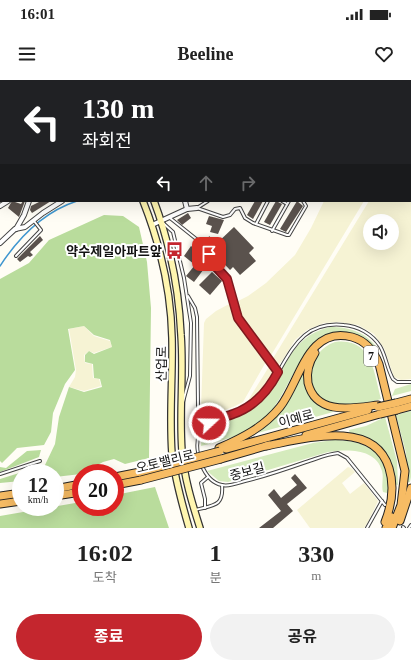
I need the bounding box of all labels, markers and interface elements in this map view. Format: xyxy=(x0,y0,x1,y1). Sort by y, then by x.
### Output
text: 16:01 xyxy=(20,6,55,22)
icon: menu xyxy=(16,43,38,65)
icon: heart xyxy=(373,43,395,65)
text: Beeline xyxy=(178,44,234,64)
text: 130 m xyxy=(82,93,154,124)
icon: left xyxy=(16,96,68,148)
text: 좌회전 xyxy=(82,131,132,151)
icon: left xyxy=(153,172,175,194)
icon: ahead xyxy=(195,172,217,194)
icon: right xyxy=(237,172,259,194)
map controls xyxy=(363,214,399,250)
button: sound xyxy=(363,214,399,250)
pin xyxy=(192,237,226,271)
bus stop icon: 약수제일아파트앞 xyxy=(165,241,185,261)
icon: arrive xyxy=(198,243,220,265)
place label: 약수제일아파트앞 xyxy=(66,244,162,259)
street label: 산업로 xyxy=(154,346,169,382)
road number: 7 xyxy=(364,346,378,366)
position arrow xyxy=(188,402,230,444)
street label: 이예로 xyxy=(277,407,315,430)
street label: 오토밸리로 xyxy=(134,447,196,476)
street label: 중보길 xyxy=(228,460,266,483)
speed limit sign: 20 xyxy=(72,464,124,516)
text: 12 xyxy=(28,474,48,496)
text: km/h xyxy=(28,494,48,505)
text: 16:02 xyxy=(77,540,133,566)
text: 1 xyxy=(210,540,222,566)
text: 330 xyxy=(298,541,334,567)
text: m xyxy=(311,568,321,583)
text: 도착 xyxy=(93,570,117,585)
text: 분 xyxy=(210,570,221,585)
button: 종료 xyxy=(16,614,202,660)
button: 공유 xyxy=(210,614,395,660)

